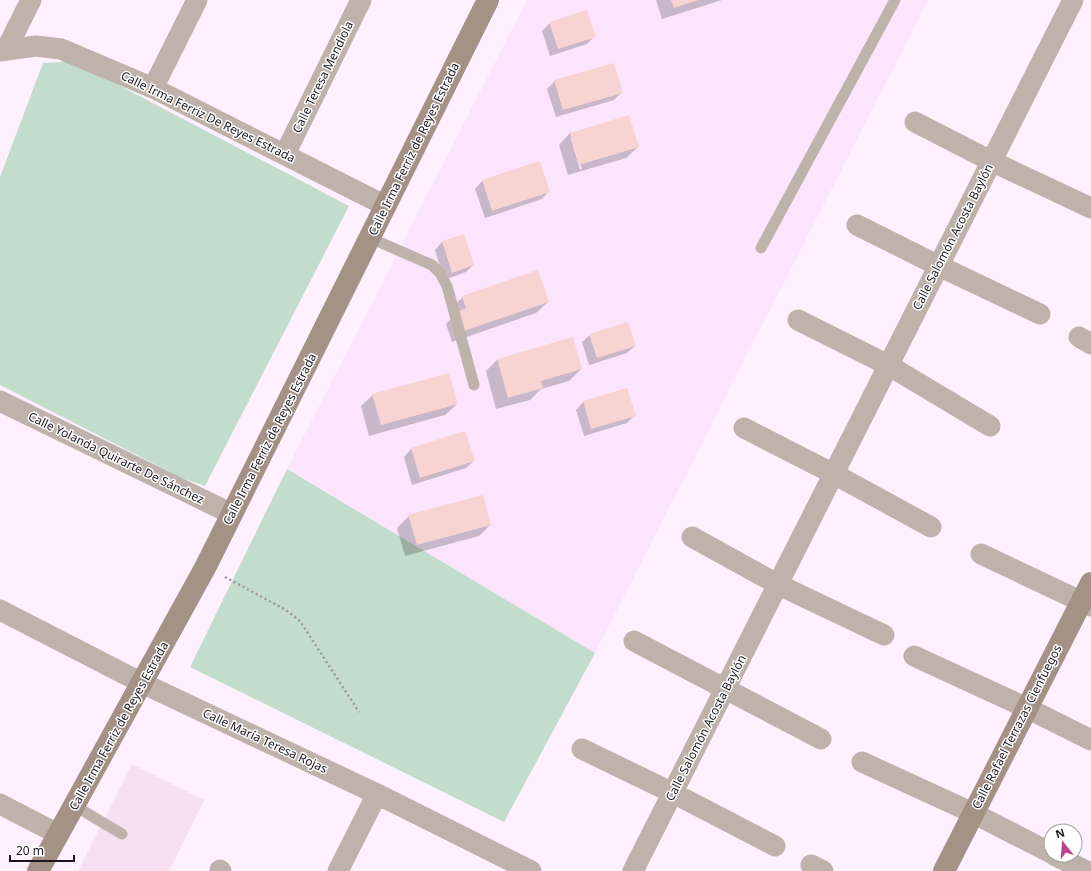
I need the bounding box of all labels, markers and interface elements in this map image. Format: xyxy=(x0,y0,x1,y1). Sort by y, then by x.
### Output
street label: Calle Teresa Mendiola xyxy=(288,18,357,136)
street label: Calle Irma Ferriz de Reyes Estrada xyxy=(364,59,463,238)
street label: Calle Irma Ferriz De Reyes Estrada xyxy=(118,67,298,166)
street label: Calle Salomón Acosta Baylón xyxy=(908,161,997,313)
street label: Calle Irma Ferriz de Reyes Estrada xyxy=(219,350,320,528)
street label: Calle Yolanda Quirarte De Sánchez xyxy=(25,407,207,508)
street label: Calle Irma Ferriz de Reyes Estrada xyxy=(65,638,172,813)
street label: Calle Rafael Terrazas Cienfuegos xyxy=(968,642,1066,812)
street label: Calle Salomón Acosta Baylón xyxy=(661,652,750,804)
street label: Calle María Teresa Rojas xyxy=(200,704,331,777)
north arrow xyxy=(1043,823,1083,863)
text: N xyxy=(1053,824,1066,841)
scale bar xyxy=(10,837,74,863)
text: 20 m xyxy=(16,842,44,859)

